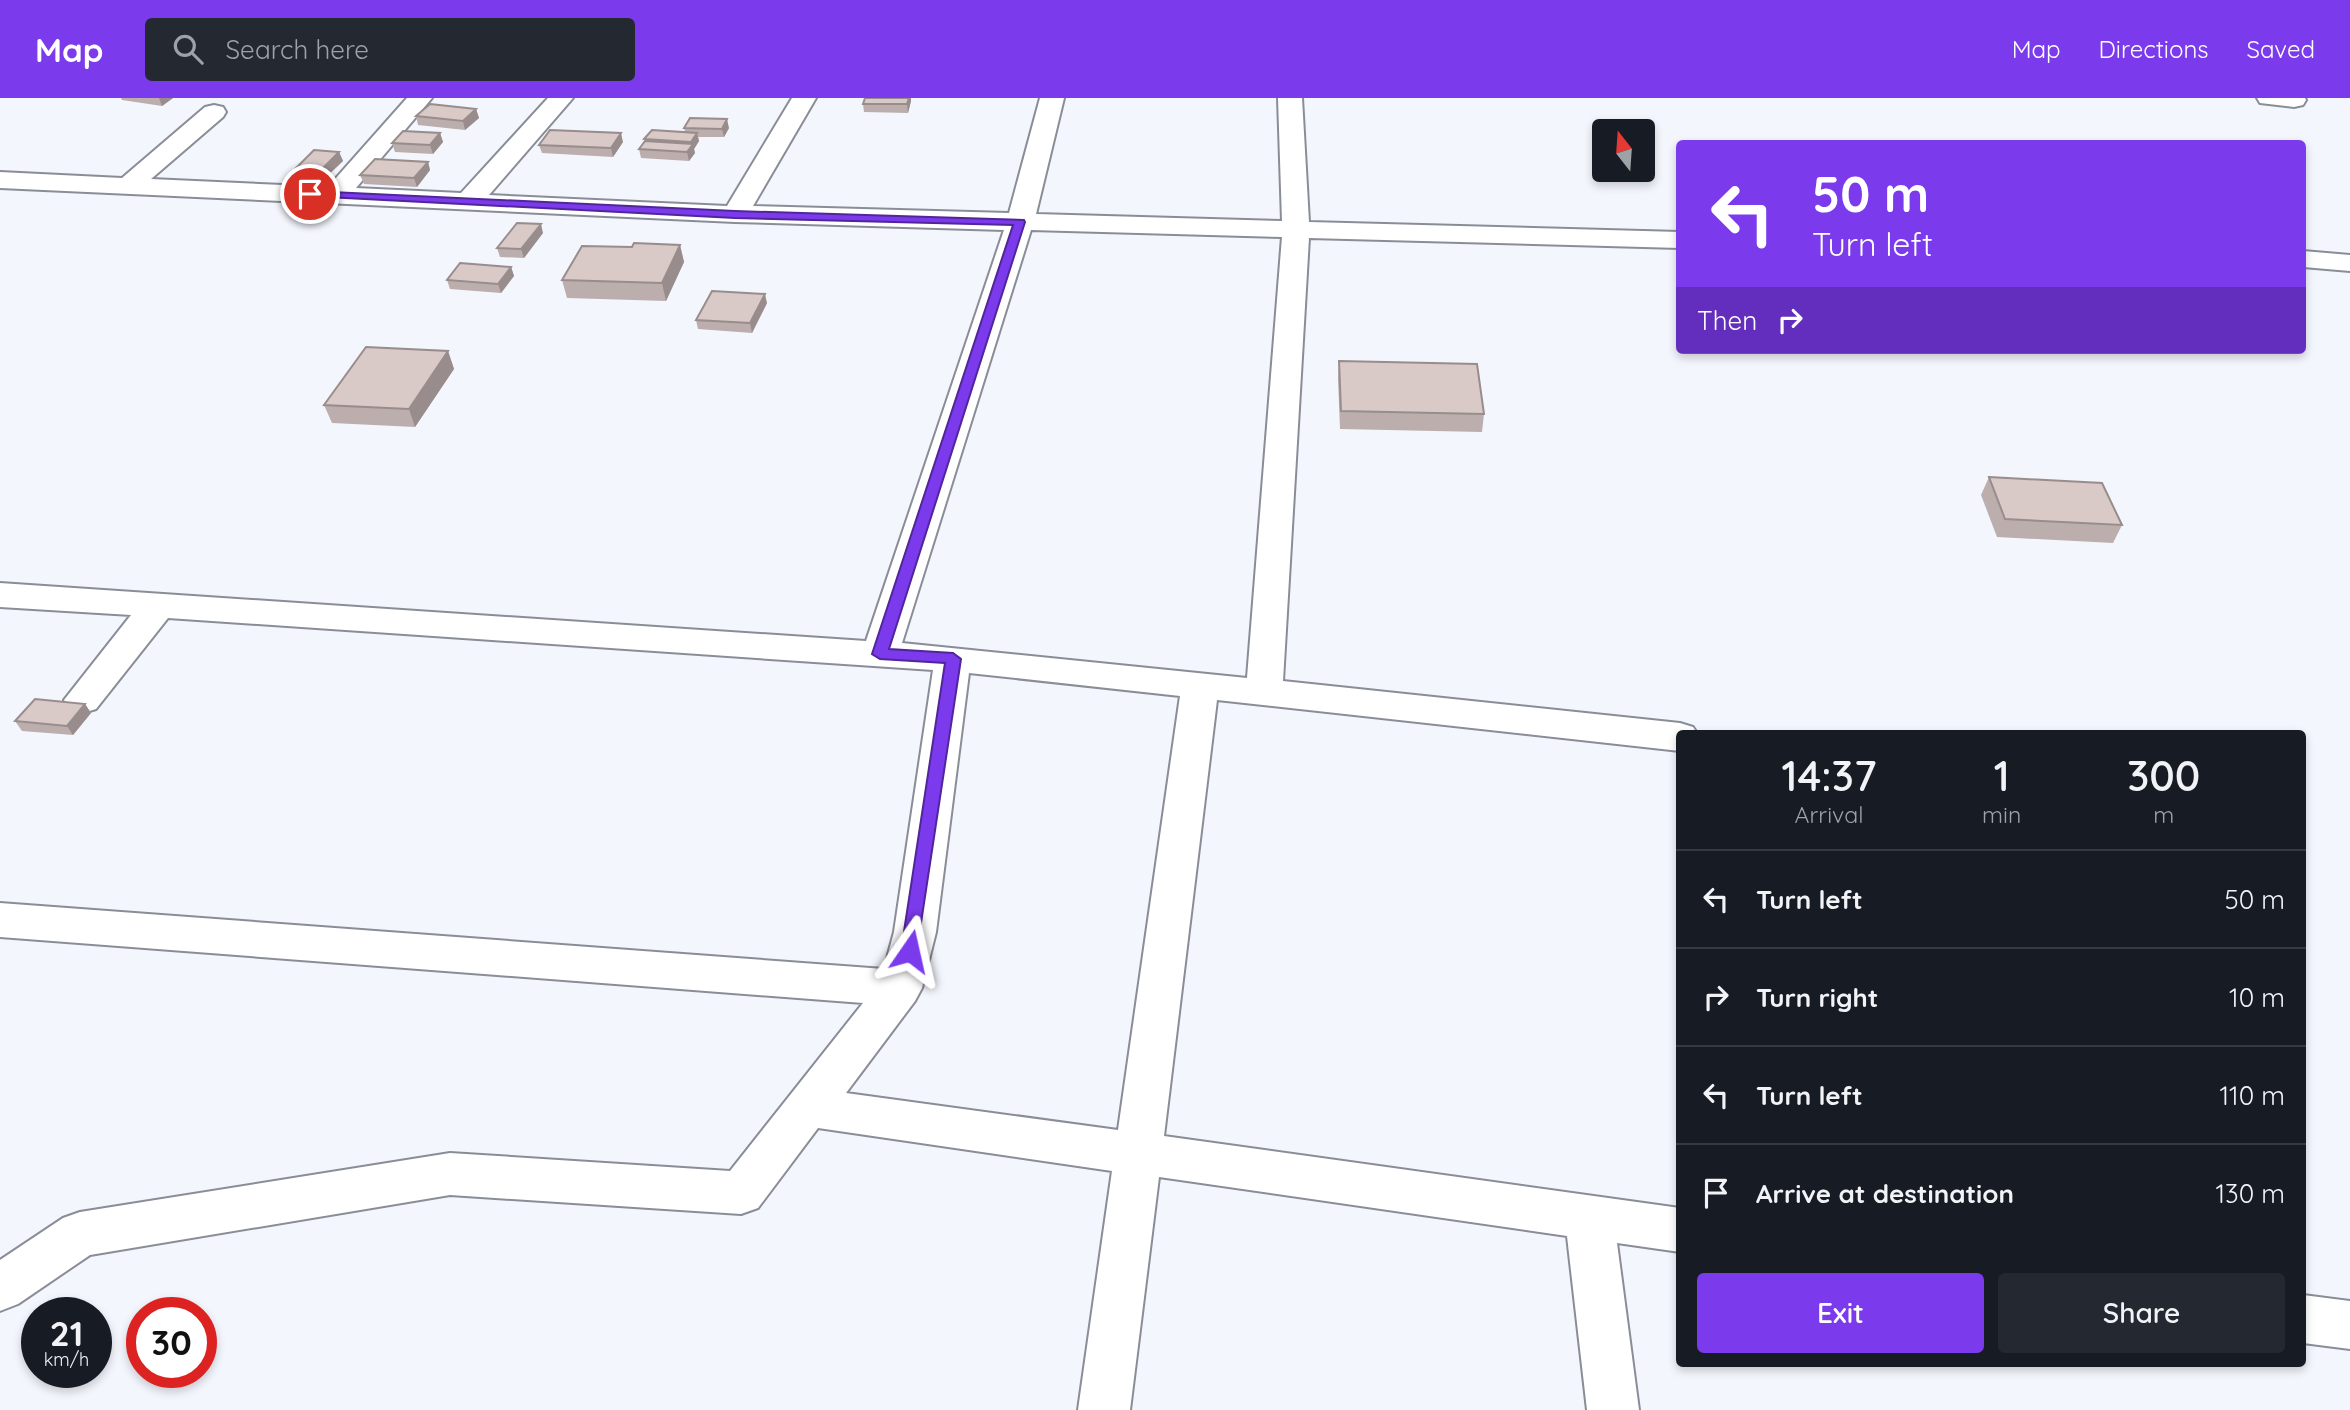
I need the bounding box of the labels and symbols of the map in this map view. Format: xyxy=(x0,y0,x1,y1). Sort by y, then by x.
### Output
north arrow xyxy=(1592,119,1656,182)
pin xyxy=(280,164,340,224)
position arrow xyxy=(873,914,947,988)
speed limit sign: 30 xyxy=(126,1297,217,1388)

